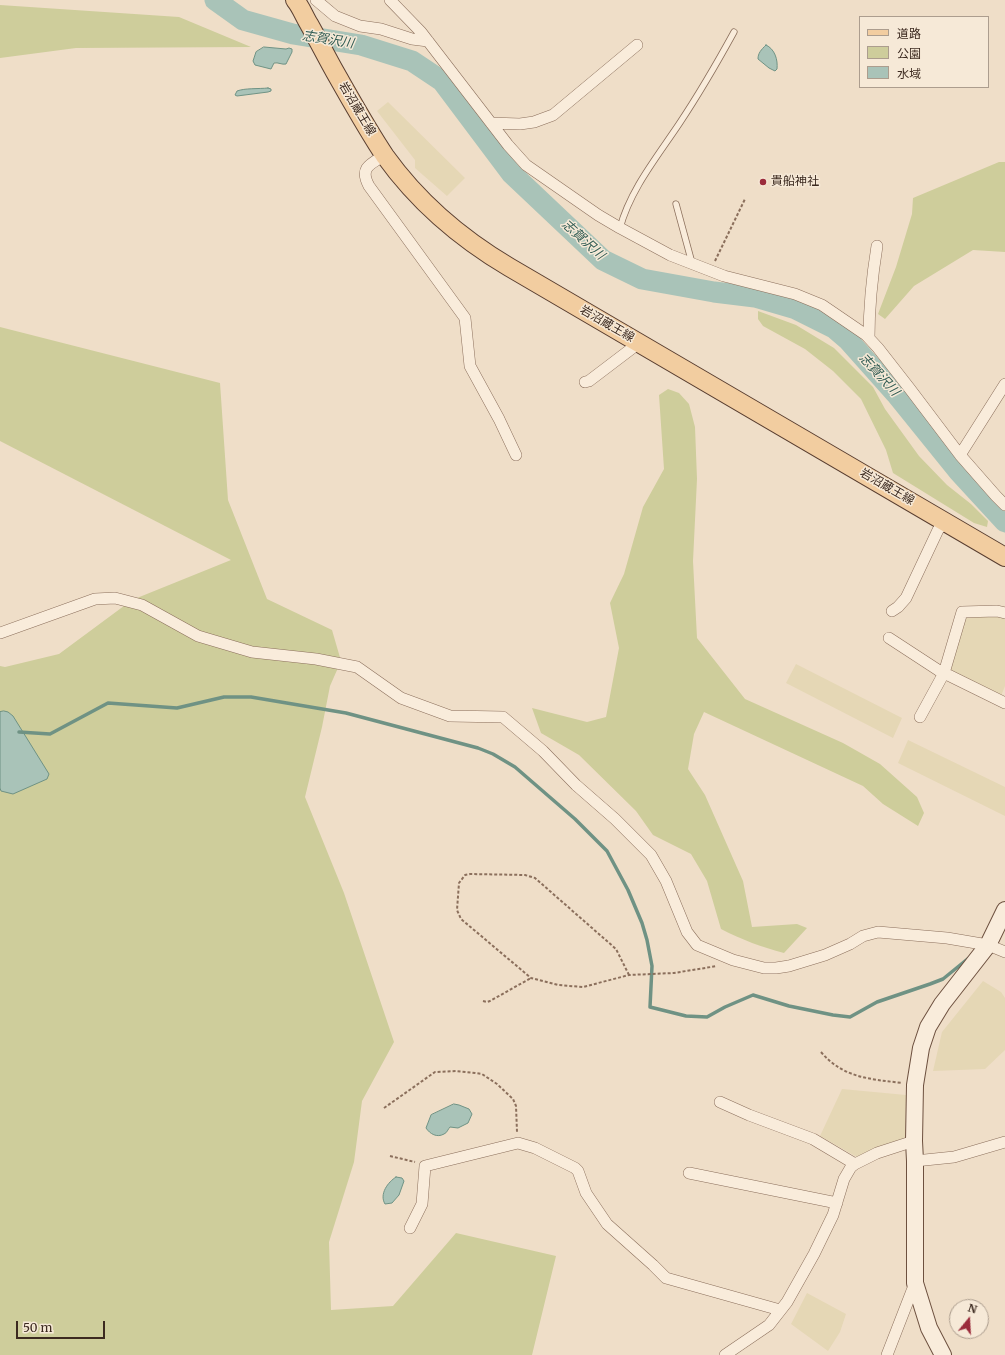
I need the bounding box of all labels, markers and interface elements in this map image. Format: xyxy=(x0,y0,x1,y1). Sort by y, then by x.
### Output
legend xyxy=(859,16,989,88)
text: 道路 xyxy=(897,26,921,41)
water label: 志賀沢川 xyxy=(301,28,355,52)
text: 公園 xyxy=(897,46,921,61)
text: 水域 xyxy=(897,66,921,81)
street label: 岩沼蔵王線 xyxy=(335,80,379,138)
place label: 貴船神社 xyxy=(771,175,819,189)
marker: 貴船神社 xyxy=(758,177,768,187)
water label: 志賀沢川 xyxy=(558,217,608,263)
street label: 岩沼蔵王線 xyxy=(577,303,637,345)
water label: 志賀沢川 xyxy=(856,350,902,400)
street label: 岩沼蔵王線 xyxy=(857,466,917,508)
north arrow xyxy=(949,1299,989,1339)
text: N xyxy=(966,1301,979,1317)
scale bar xyxy=(18,1313,107,1339)
text: 50 m xyxy=(23,1320,52,1335)

